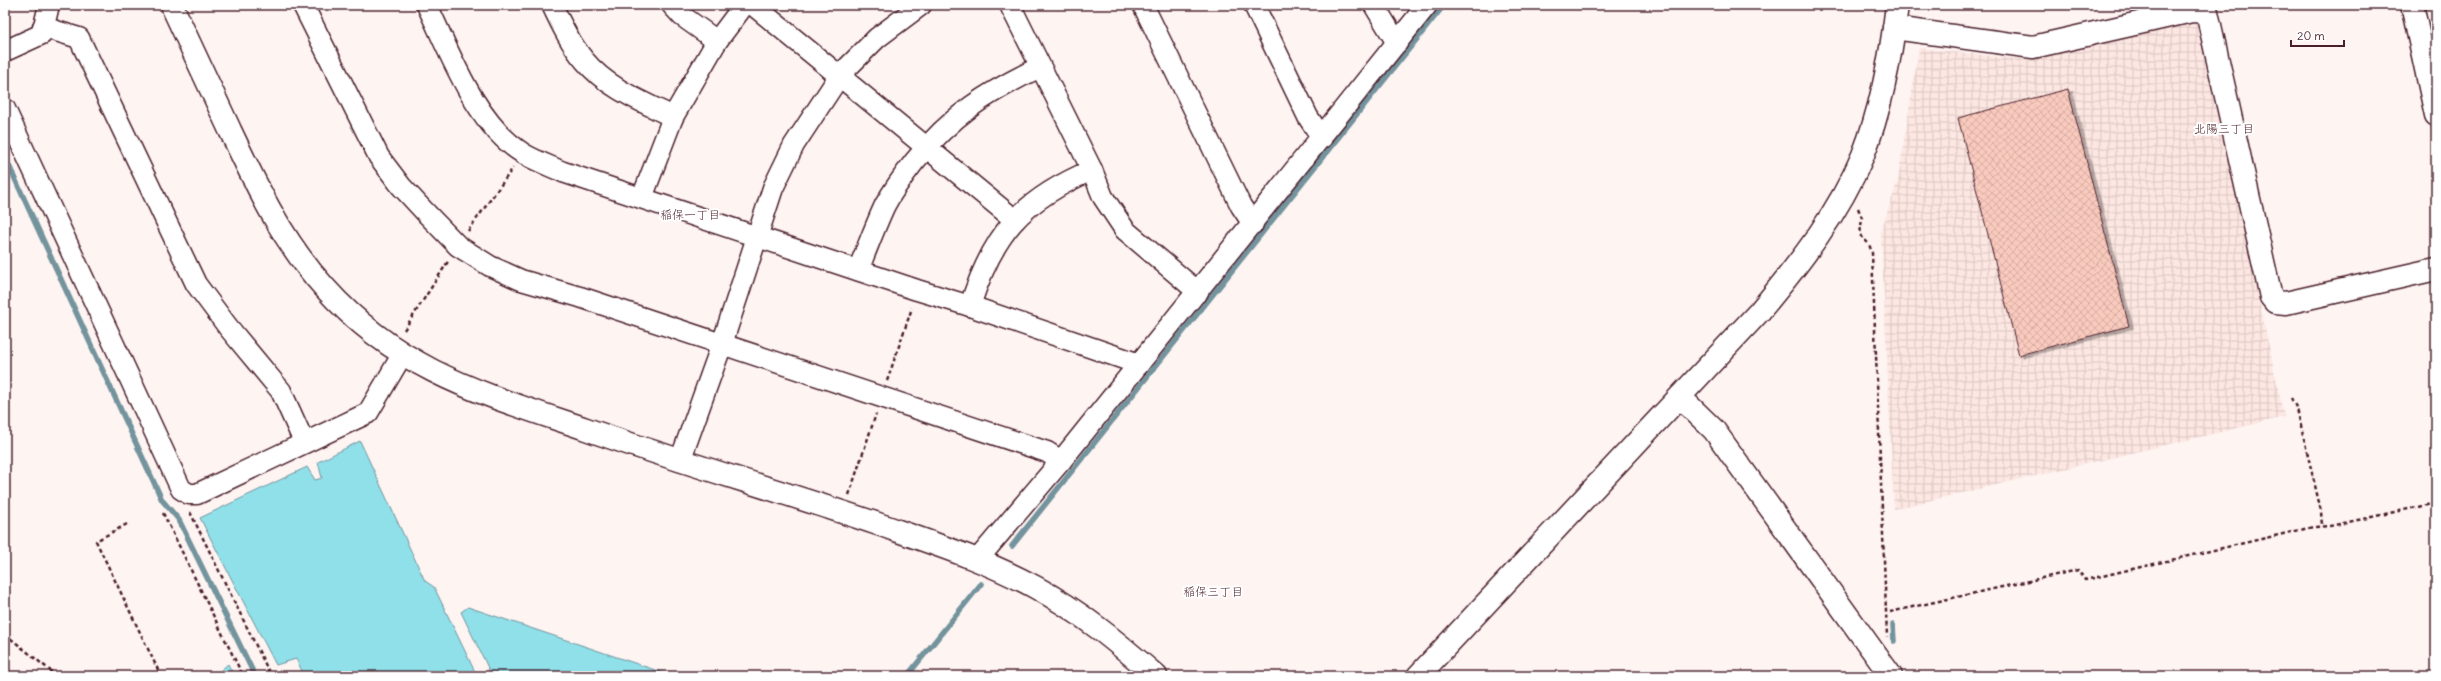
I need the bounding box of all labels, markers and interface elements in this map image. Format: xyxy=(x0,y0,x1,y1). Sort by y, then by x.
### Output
scale bar xyxy=(2291,22,2344,48)
text: 20 m xyxy=(2297,28,2325,43)
district label: 北陽三丁目 xyxy=(2194,121,2254,136)
district label: 稲保一丁目 xyxy=(660,207,720,222)
district label: 稲保三丁目 xyxy=(1183,584,1243,599)

